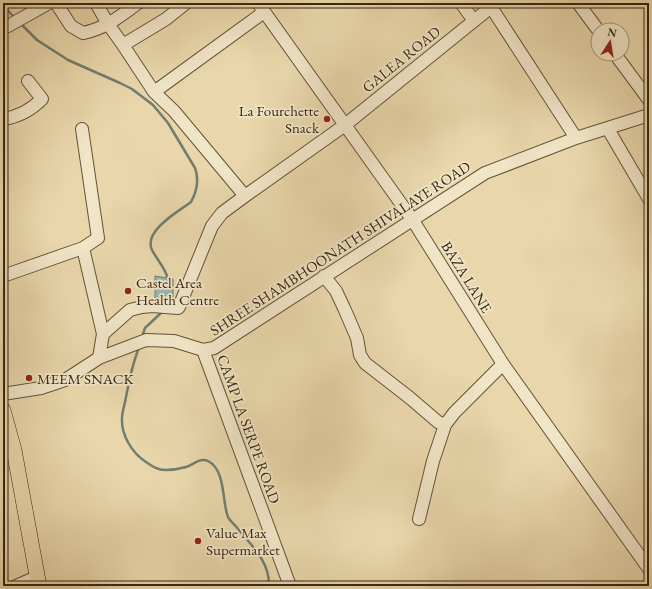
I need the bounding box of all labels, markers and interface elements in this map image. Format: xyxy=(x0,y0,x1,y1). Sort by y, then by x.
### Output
street label: GALEA ROAD xyxy=(358,22,444,96)
north arrow xyxy=(590,22,630,62)
text: N xyxy=(606,24,618,40)
place label: La Fourchette Snack xyxy=(239,101,320,137)
marker: La Fourchette Snack xyxy=(322,114,332,124)
street label: SHREE SHAMBHOONATH SHIVALAYE ROAD xyxy=(206,156,474,340)
street label: BAZA LANE xyxy=(437,238,497,317)
place label: Castel Area Health Centre xyxy=(136,273,219,309)
marker: Castel Area Health Centre xyxy=(123,286,133,296)
street label: CAMP LA SERPE ROAD xyxy=(213,352,285,506)
place label: MEEM SNACK xyxy=(37,369,134,388)
marker: MEEM SNACK xyxy=(24,373,34,383)
place label: Value Max Supermarket xyxy=(206,523,280,559)
marker: Value Max Supermarket xyxy=(193,536,203,546)

